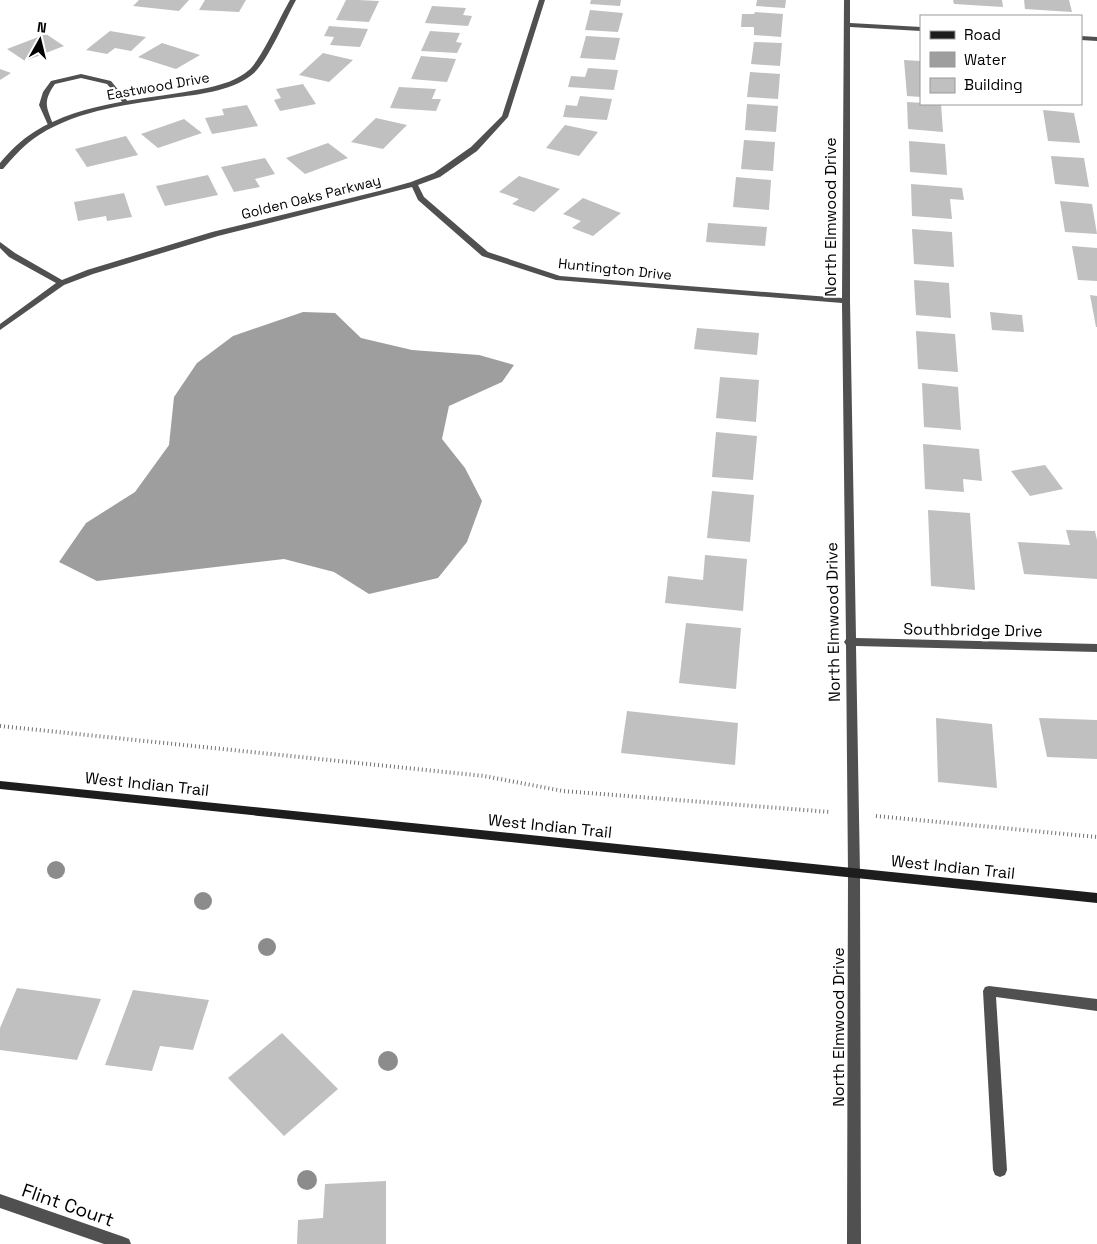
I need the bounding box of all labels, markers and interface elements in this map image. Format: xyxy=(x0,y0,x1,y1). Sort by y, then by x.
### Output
north arrow xyxy=(15,15,65,65)
legend xyxy=(920,15,1082,105)
text: N xyxy=(36,18,48,37)
text: Road xyxy=(964,25,1001,44)
text: Water xyxy=(964,50,1007,69)
street label: Eastwood Drive xyxy=(105,68,211,104)
text: Building xyxy=(964,75,1023,94)
street label: North Elmwood Drive xyxy=(820,137,841,297)
street label: Golden Oaks Parkway xyxy=(239,171,383,223)
street label: Huntington Drive xyxy=(557,254,673,284)
street label: North Elmwood Drive xyxy=(821,542,845,702)
street label: Southbridge Drive xyxy=(903,618,1043,642)
street label: West Indian Trail xyxy=(84,767,210,801)
street label: West Indian Trail xyxy=(487,809,613,843)
street label: West Indian Trail xyxy=(890,850,1016,884)
street label: North Elmwood Drive xyxy=(828,947,849,1107)
street label: Flint Court xyxy=(19,1178,117,1232)

